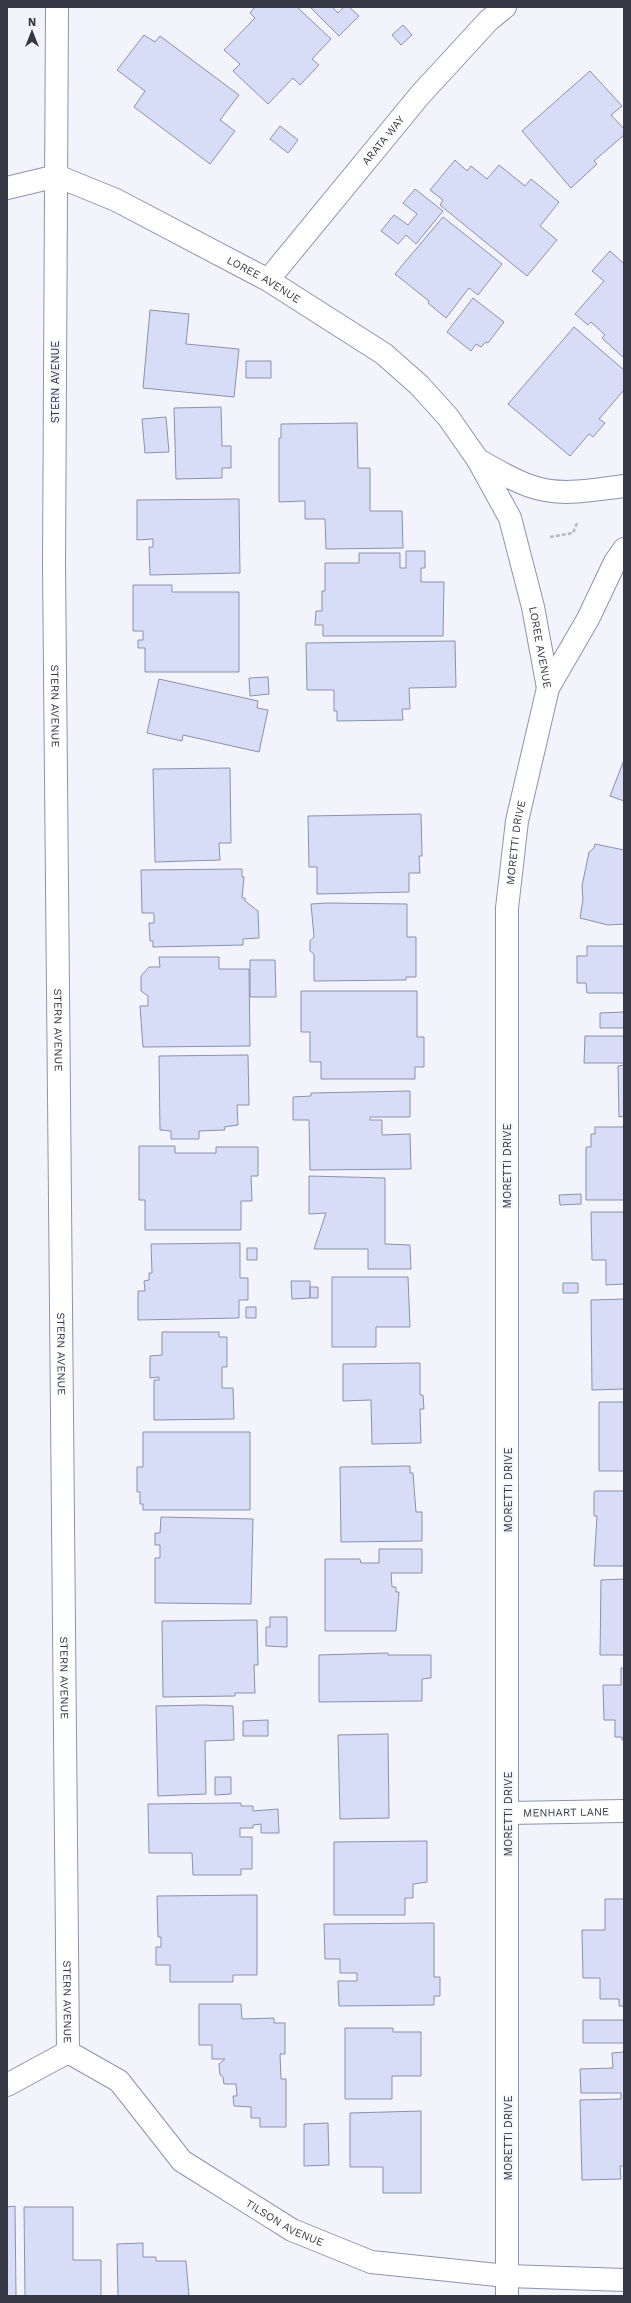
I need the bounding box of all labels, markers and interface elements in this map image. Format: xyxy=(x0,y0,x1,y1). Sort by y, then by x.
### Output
north arrow xyxy=(12,12,52,52)
text: N xyxy=(28,16,36,29)
street label: ARATA WAY xyxy=(359,112,407,167)
street label: LOREE AVENUE xyxy=(225,253,303,306)
street label: STERN AVENUE xyxy=(49,341,62,423)
street label: LOREE AVENUE xyxy=(527,605,554,689)
street label: STERN AVENUE xyxy=(48,665,62,747)
street label: MORETTI DRIVE xyxy=(503,799,528,885)
street label: STERN AVENUE xyxy=(51,988,65,1071)
street label: MORETTI DRIVE xyxy=(501,1124,514,1208)
street label: STERN AVENUE xyxy=(55,1312,68,1395)
street label: MORETTI DRIVE xyxy=(502,1448,515,1532)
street label: STERN AVENUE xyxy=(58,1636,71,1719)
street label: MORETTI DRIVE xyxy=(502,1772,515,1856)
street label: MENHART LANE xyxy=(523,1805,609,1819)
street label: STERN AVENUE xyxy=(61,1960,74,2043)
street label: MORETTI DRIVE xyxy=(502,2096,515,2180)
street label: TILSON AVENUE xyxy=(244,2196,326,2249)

